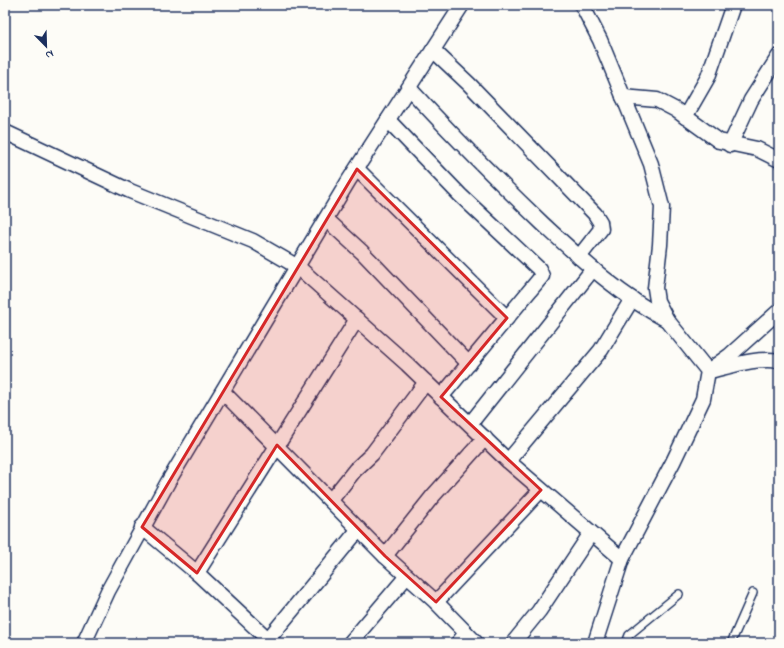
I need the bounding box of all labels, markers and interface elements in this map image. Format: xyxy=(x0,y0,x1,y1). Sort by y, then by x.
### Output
north arrow xyxy=(26,26,66,66)
text: N xyxy=(43,45,56,63)

